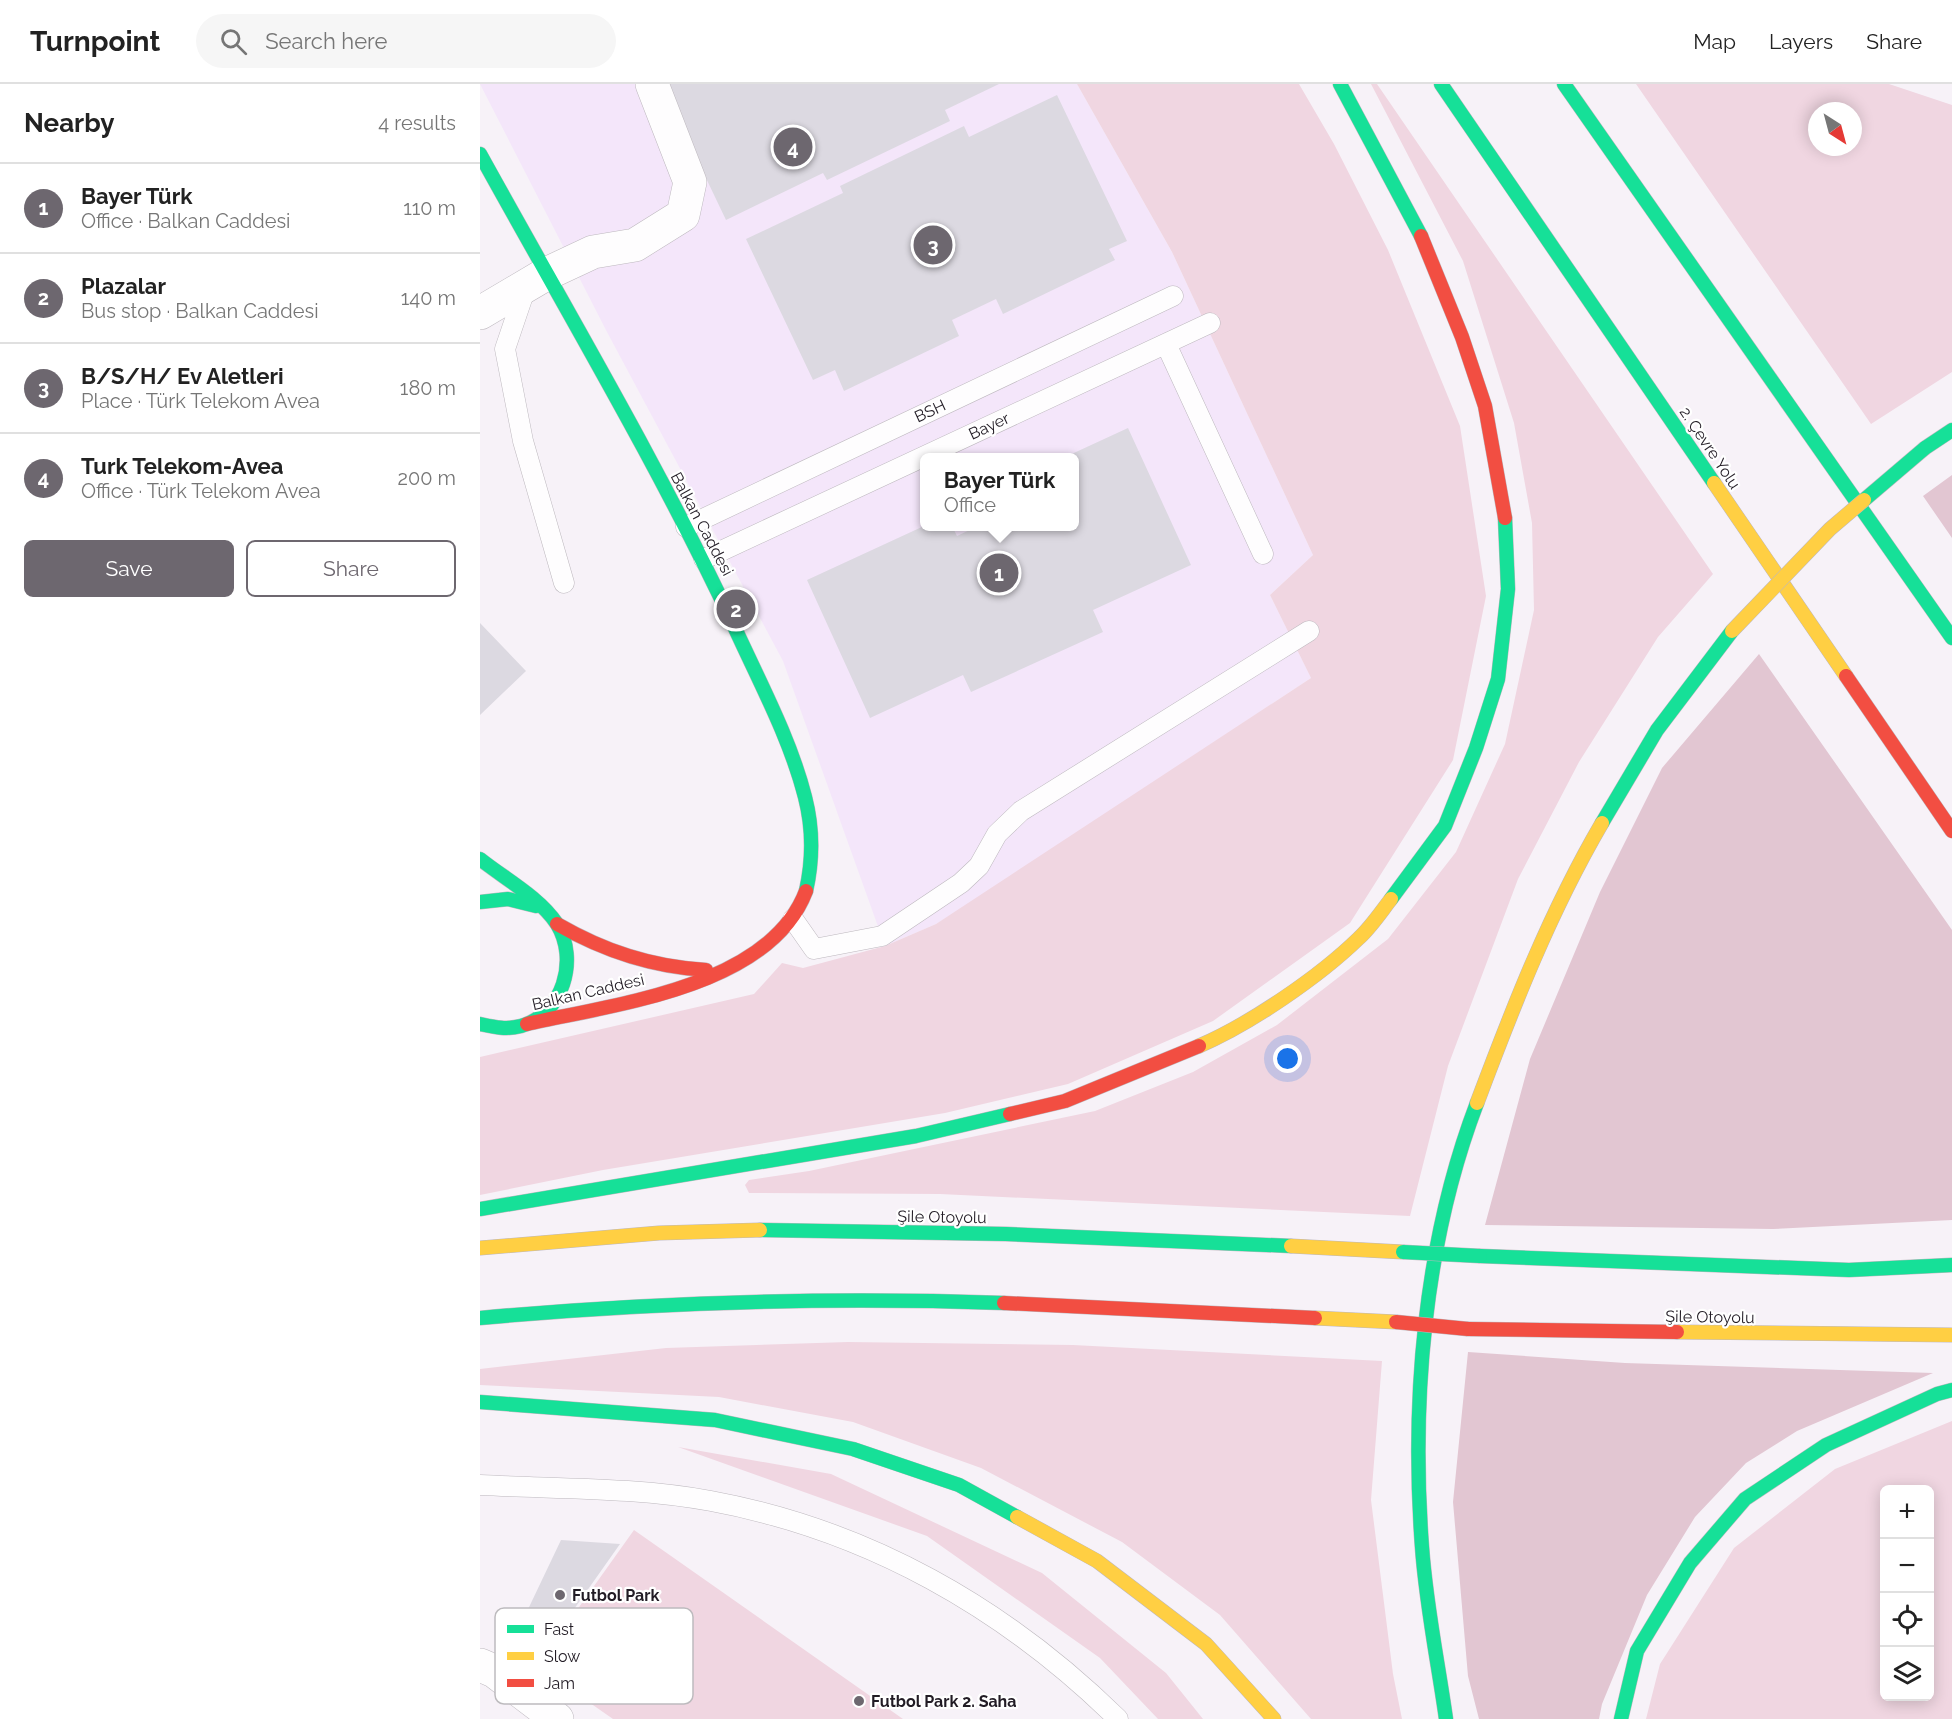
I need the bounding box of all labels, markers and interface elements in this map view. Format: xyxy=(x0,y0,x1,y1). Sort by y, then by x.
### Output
search box xyxy=(196,14,616,68)
text: Turnpoint xyxy=(30,25,160,58)
icon: search xyxy=(217,25,250,58)
text: Search here xyxy=(265,28,387,54)
text: Map xyxy=(1693,29,1736,54)
text: Layers xyxy=(1769,29,1833,54)
text: Share xyxy=(1866,29,1922,54)
north arrow xyxy=(1808,102,1862,156)
text: Nearby xyxy=(24,108,114,138)
text: 4 results xyxy=(378,111,456,135)
pin: 4 xyxy=(774,124,812,170)
text: Bayer Türk xyxy=(81,183,192,209)
text: 1 xyxy=(39,196,48,220)
text: 110 m xyxy=(403,196,456,220)
text: Office · Balkan Caddesi xyxy=(81,209,290,233)
pin: 3 xyxy=(914,222,952,268)
text: Plazalar xyxy=(81,273,166,299)
text: 2 xyxy=(38,286,49,310)
text: 140 m xyxy=(401,286,456,310)
text: Bus stop · Balkan Caddesi xyxy=(81,299,319,323)
text: B/S/H/ Ev Aletleri xyxy=(81,363,284,389)
text: 3 xyxy=(38,376,49,400)
text: 180 m xyxy=(400,376,456,400)
text: Place · Türk Telekom Avea xyxy=(81,389,320,413)
street label: BSH xyxy=(911,396,949,426)
street label: 2. Çevre Yolu xyxy=(1676,403,1744,493)
street label: Bayer xyxy=(966,408,1013,444)
text: Turk Telekom-Avea xyxy=(81,453,283,479)
popup xyxy=(920,453,1079,531)
text: 4 xyxy=(38,466,49,490)
text: 200 m xyxy=(398,466,456,490)
text: Bayer Türk xyxy=(944,467,1055,493)
street label: Balkan Caddesi xyxy=(667,469,737,579)
text: Office · Türk Telekom Avea xyxy=(81,479,321,503)
text: Office xyxy=(944,493,996,517)
button: Save xyxy=(24,540,234,597)
button: Share xyxy=(246,540,456,597)
pin: 1 xyxy=(980,550,1018,596)
pin: 2 xyxy=(716,586,756,632)
street label: Balkan Caddesi xyxy=(530,970,646,1014)
your location xyxy=(1273,1044,1302,1073)
street label: Şile Otoyolu xyxy=(897,1207,987,1227)
street label: Şile Otoyolu xyxy=(1665,1307,1755,1327)
map controls xyxy=(1880,1485,1934,1701)
button: + xyxy=(1880,1485,1934,1539)
button: − xyxy=(1880,1539,1934,1593)
place label: Futbol Park xyxy=(572,1586,659,1605)
marker: Futbol Park xyxy=(553,1588,567,1602)
button: locate xyxy=(1880,1593,1934,1647)
legend xyxy=(495,1608,693,1704)
text: Fast xyxy=(544,1620,575,1639)
text: Slow xyxy=(544,1647,580,1666)
button: layers xyxy=(1880,1647,1934,1701)
text: Jam xyxy=(544,1674,575,1693)
place label: Futbol Park 2. Saha xyxy=(871,1692,1016,1711)
marker: Futbol Park 2. Saha xyxy=(852,1694,866,1708)

